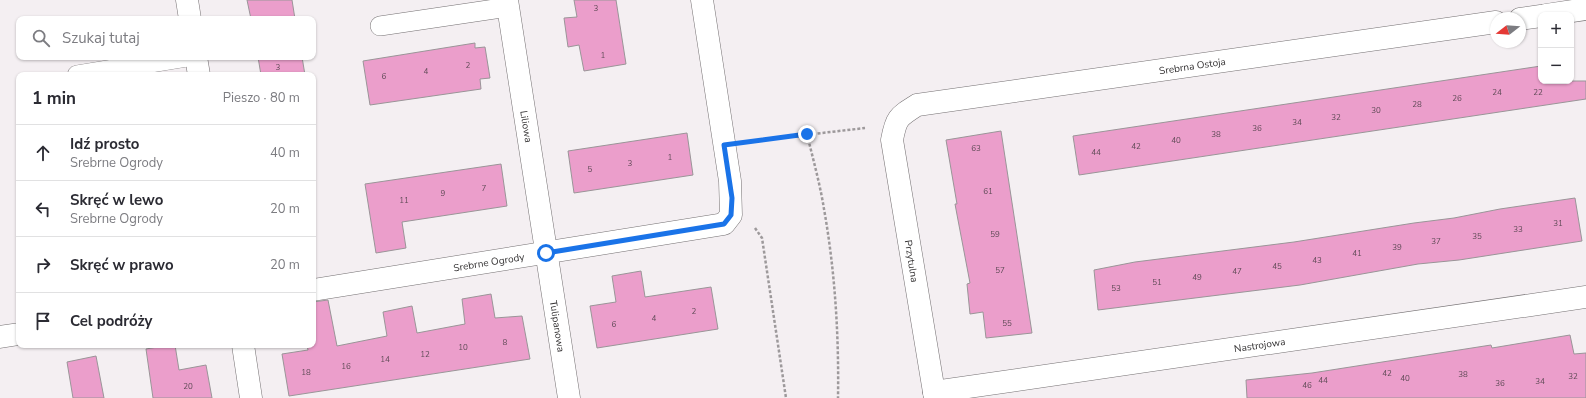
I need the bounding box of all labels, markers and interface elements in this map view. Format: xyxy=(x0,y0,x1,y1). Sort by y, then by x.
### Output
house number: 3 xyxy=(594,3,599,14)
north arrow xyxy=(1490,12,1526,48)
map controls xyxy=(1538,12,1574,84)
button: + xyxy=(1538,12,1574,48)
search box xyxy=(16,16,316,60)
icon: search xyxy=(30,27,52,49)
text: Szukaj tutaj xyxy=(62,28,140,48)
button: − xyxy=(1538,48,1574,84)
house number: 1 xyxy=(601,50,606,61)
street label: Srebrna Ostoja xyxy=(1158,55,1227,78)
house number: 2 xyxy=(466,60,471,71)
house number: 3 xyxy=(276,62,281,73)
house number: 4 xyxy=(424,66,429,77)
house number: 6 xyxy=(382,71,387,82)
text: 1 min xyxy=(32,87,76,110)
house number: 24 xyxy=(1492,87,1502,98)
house number: 22 xyxy=(1533,87,1543,98)
text: Pieszo · 80 m xyxy=(223,89,300,107)
house number: 26 xyxy=(1452,93,1462,104)
house number: 28 xyxy=(1412,99,1422,110)
house number: 30 xyxy=(1371,105,1381,116)
street label: Liliowa xyxy=(516,110,535,144)
house number: 32 xyxy=(1331,112,1341,123)
house number: 34 xyxy=(1292,117,1302,128)
house number: 36 xyxy=(1252,123,1262,134)
route end xyxy=(798,125,816,143)
house number: 38 xyxy=(1211,129,1221,140)
text: Idź prosto xyxy=(70,134,139,154)
house number: 40 xyxy=(1171,135,1181,146)
house number: 42 xyxy=(1131,141,1141,152)
icon: ahead xyxy=(32,142,54,164)
house number: 63 xyxy=(971,143,981,154)
text: 40 m xyxy=(270,144,300,162)
house number: 44 xyxy=(1091,147,1101,158)
house number: 1 xyxy=(668,152,673,163)
text: Srebrne Ogrody xyxy=(70,154,163,172)
house number: 3 xyxy=(628,158,633,169)
house number: 5 xyxy=(588,164,593,175)
house number: 7 xyxy=(482,183,487,194)
house number: 61 xyxy=(983,186,993,197)
house number: 9 xyxy=(441,188,446,199)
text: Skręć w lewo xyxy=(70,190,163,210)
house number: 11 xyxy=(399,195,409,206)
icon: left xyxy=(32,198,54,220)
text: 20 m xyxy=(270,200,300,218)
text: Srebrne Ogrody xyxy=(70,210,163,228)
house number: 31 xyxy=(1553,218,1563,229)
house number: 33 xyxy=(1513,224,1523,235)
house number: 59 xyxy=(990,229,1000,240)
house number: 35 xyxy=(1472,231,1482,242)
house number: 37 xyxy=(1431,236,1441,247)
street label: Przytulna xyxy=(901,239,921,283)
house number: 39 xyxy=(1392,242,1402,253)
route start xyxy=(537,244,555,262)
house number: 41 xyxy=(1352,248,1362,259)
street label: Srebrne Ogrody xyxy=(452,250,526,275)
icon: right xyxy=(32,254,54,276)
text: Skręć w prawo xyxy=(70,255,174,275)
house number: 43 xyxy=(1312,255,1322,266)
text: 20 m xyxy=(270,256,300,274)
house number: 45 xyxy=(1272,261,1282,272)
house number: 57 xyxy=(995,265,1005,276)
house number: 47 xyxy=(1232,266,1242,277)
house number: 49 xyxy=(1192,272,1202,283)
house number: 51 xyxy=(1152,277,1162,288)
house number: 53 xyxy=(1111,283,1121,294)
street label: Tulipanowa xyxy=(546,299,568,353)
house number: 2 xyxy=(692,306,697,317)
icon: arrive xyxy=(32,310,54,332)
text: Cel podróży xyxy=(70,311,152,331)
house number: 4 xyxy=(652,313,657,324)
house number: 55 xyxy=(1002,318,1012,329)
house number: 6 xyxy=(612,319,617,330)
street label: Nastrojowa xyxy=(1233,335,1286,356)
house number: 8 xyxy=(503,337,508,348)
house number: 10 xyxy=(458,342,468,353)
house number: 12 xyxy=(420,349,430,360)
house number: 14 xyxy=(380,354,390,365)
house number: 16 xyxy=(341,361,351,372)
house number: 18 xyxy=(301,367,311,378)
house number: 42 xyxy=(1382,368,1392,379)
house number: 38 xyxy=(1458,369,1468,380)
house number: 32 xyxy=(1568,371,1578,382)
house number: 40 xyxy=(1400,373,1410,384)
house number: 44 xyxy=(1318,375,1328,386)
house number: 34 xyxy=(1535,376,1545,387)
house number: 36 xyxy=(1495,378,1505,389)
house number: 46 xyxy=(1302,380,1312,391)
house number: 20 xyxy=(183,381,193,392)

